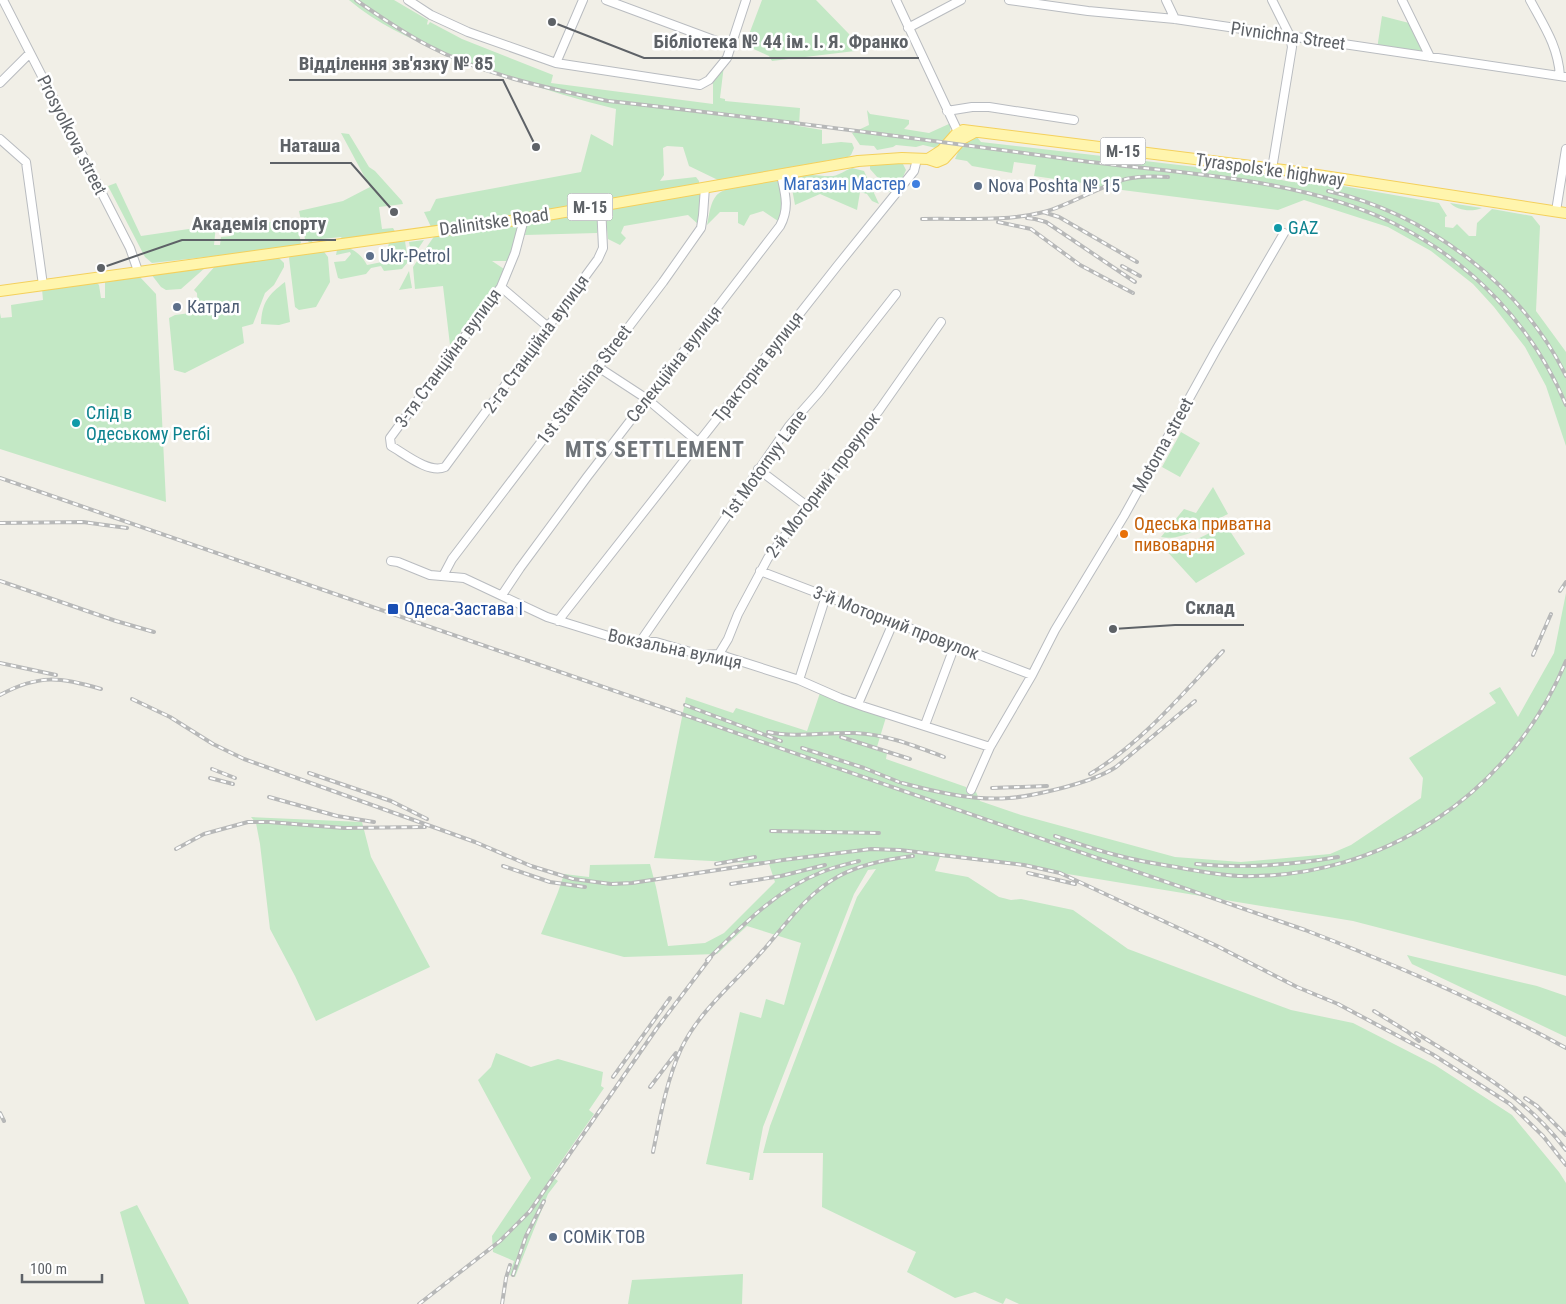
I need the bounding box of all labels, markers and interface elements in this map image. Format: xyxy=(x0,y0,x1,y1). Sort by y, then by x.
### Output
street label: Pivnichna Street xyxy=(1230,17,1347,54)
callout: Бібліотека № 44 ім. І. Я. Франко xyxy=(644,24,919,58)
text: Бібліотека № 44 ім. І. Я. Франко xyxy=(654,30,908,53)
callout: Відділення зв'язку № 85 xyxy=(289,46,503,80)
text: Відділення зв'язку № 85 xyxy=(299,52,493,75)
street label: Prosyolkova street xyxy=(33,71,112,198)
callout: Наташа xyxy=(270,129,351,163)
text: Наташа xyxy=(280,134,340,157)
road number: М-15 xyxy=(1100,138,1146,164)
street label: Tyraspols'ke highway xyxy=(1194,149,1346,190)
place label: Магазин Мастер xyxy=(783,173,906,194)
place label: Nova Poshta № 15 xyxy=(988,175,1120,196)
marker: Магазин Мастер xyxy=(910,178,922,190)
marker: Nova Poshta № 15 xyxy=(972,180,984,192)
road number: М-15 xyxy=(568,193,612,220)
street label: Dalinitske Road xyxy=(438,203,550,240)
callout: Академія спорту xyxy=(182,206,336,240)
text: Академія спорту xyxy=(192,212,327,235)
place label: GAZ xyxy=(1288,217,1318,238)
marker: GAZ xyxy=(1272,222,1284,234)
place label: Ukr-Petrol xyxy=(380,245,450,266)
marker: Ukr-Petrol xyxy=(364,250,376,262)
street label: 2-га Станційна вулиця xyxy=(478,271,593,417)
street label: 3-тя Станційна вулиця xyxy=(390,284,505,431)
place label: Катрал xyxy=(187,296,240,317)
marker: Катрал xyxy=(171,301,183,313)
street label: Селекційна вулиця xyxy=(622,301,726,426)
street label: Тракторна вулиця xyxy=(708,307,807,426)
street label: 1st Stantsiina Street xyxy=(532,321,635,449)
street label: Motorna street xyxy=(1128,394,1197,496)
place label: Слід в Одеському Регбі xyxy=(86,402,210,444)
street label: 1st Motornyy Lane xyxy=(717,406,811,524)
street label: 2-й Моторний провулок xyxy=(761,408,884,561)
marker: Слід в Одеському Регбі xyxy=(70,417,82,429)
district label: MTS SETTLEMENT xyxy=(565,437,745,462)
place label: Одеська приватна пивоварня xyxy=(1134,513,1271,555)
marker: Одеська приватна пивоварня xyxy=(1118,528,1130,540)
street label: 3-й Моторний провулок xyxy=(810,581,982,664)
callout: Склад xyxy=(1175,591,1244,625)
text: Склад xyxy=(1185,596,1235,619)
place label: Одеса-Застава I xyxy=(404,598,523,619)
marker: Одеса-Застава I xyxy=(386,602,400,616)
street label: Вокзальна вулиця xyxy=(606,624,744,673)
place label: СОМіК ТОВ xyxy=(563,1226,645,1247)
marker: СОМіК ТОВ xyxy=(547,1231,559,1243)
scale bar xyxy=(22,1252,102,1284)
text: 100 m xyxy=(30,1260,67,1278)

